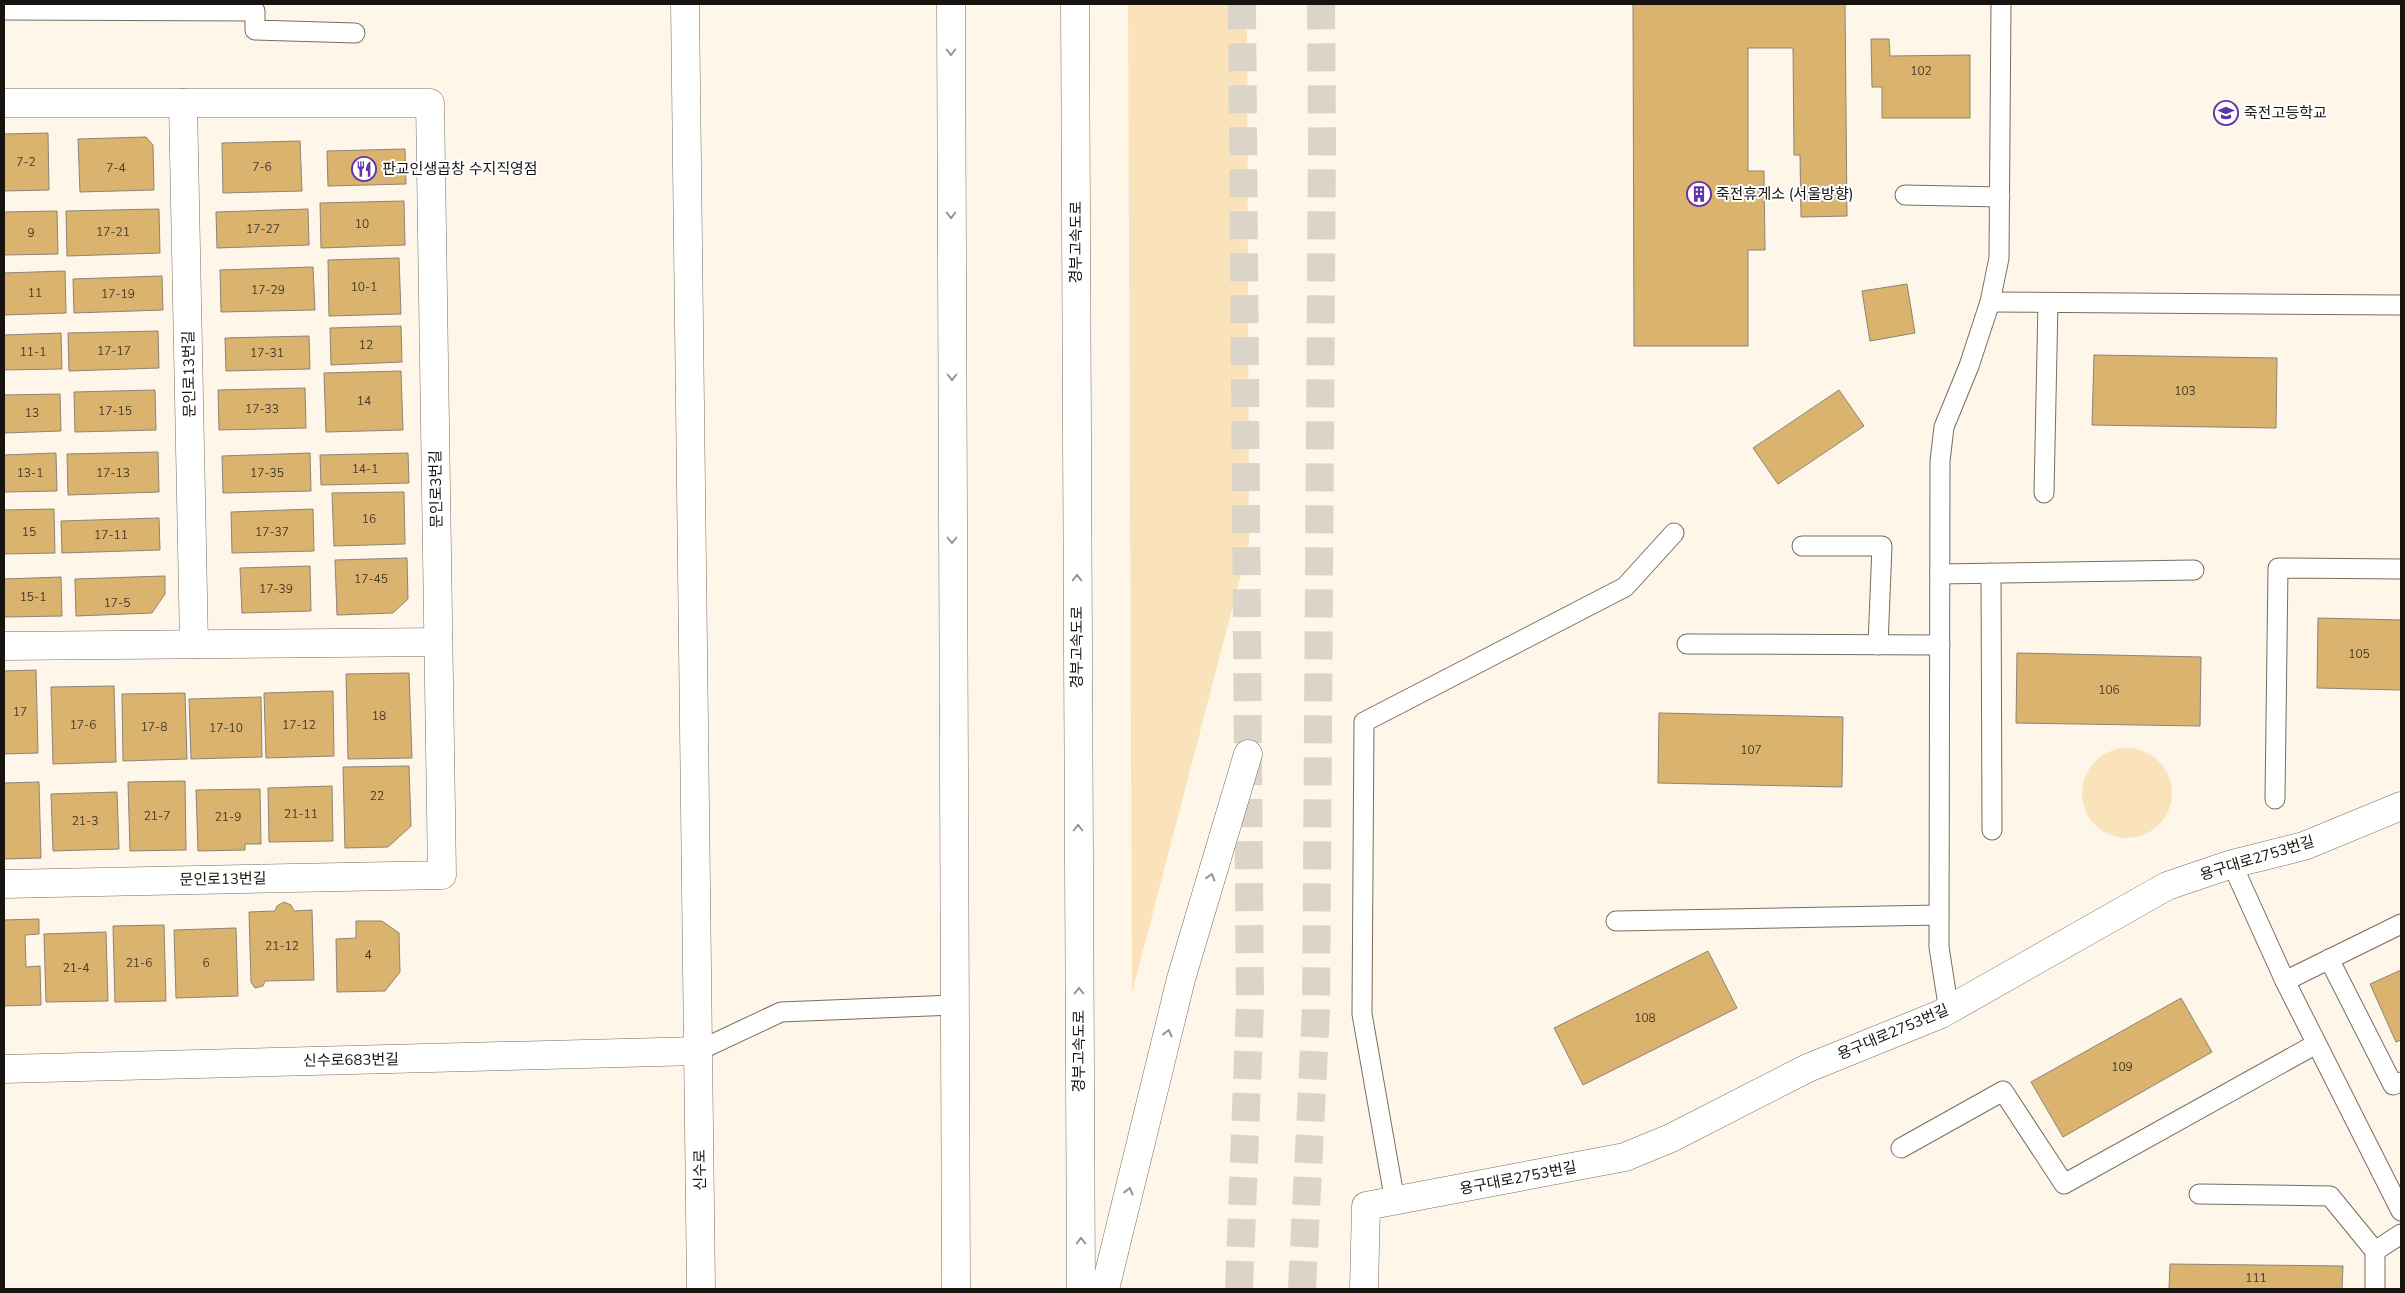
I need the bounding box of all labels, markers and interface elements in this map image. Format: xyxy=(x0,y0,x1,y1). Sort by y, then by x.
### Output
one-way arrow xyxy=(946,49,956,57)
house number: 102 xyxy=(1910,63,1932,79)
school or university icon: 죽전고등학교 xyxy=(2213,100,2239,126)
place label: 죽전고등학교 xyxy=(2244,103,2327,123)
house number: 7-2 xyxy=(16,154,36,170)
restaurant icon: 판교인생곱창 수지직영점 xyxy=(351,156,377,182)
house number: 7-6 xyxy=(252,159,272,175)
place label: 판교인생곱창 수지직영점 xyxy=(382,159,538,179)
house number: 7-4 xyxy=(106,160,126,176)
building icon: 죽전휴게소 (서울방향) xyxy=(1686,181,1712,207)
place label: 죽전휴게소 (서울방향) xyxy=(1716,184,1854,204)
street label: 경부고속도로 xyxy=(1066,201,1086,283)
one-way arrow xyxy=(946,212,956,219)
house number: 10 xyxy=(355,216,369,232)
house number: 17-27 xyxy=(246,221,280,237)
house number: 17-21 xyxy=(96,224,130,240)
house number: 9 xyxy=(27,225,35,241)
house number: 10-1 xyxy=(351,279,377,295)
house number: 17-29 xyxy=(251,282,285,298)
house number: 11 xyxy=(28,285,42,301)
house number: 17-19 xyxy=(101,286,135,302)
street label: 문인로13번길 xyxy=(178,330,200,418)
house number: 12 xyxy=(359,337,373,353)
house number: 17-17 xyxy=(97,343,131,359)
house number: 11-1 xyxy=(20,344,46,360)
house number: 17-31 xyxy=(250,345,284,361)
one-way arrow xyxy=(947,374,957,382)
house number: 103 xyxy=(2174,383,2196,399)
house number: 14 xyxy=(357,393,371,409)
house number: 17-33 xyxy=(245,401,279,417)
house number: 17-15 xyxy=(98,403,132,419)
house number: 13 xyxy=(25,405,39,421)
street label: 문인로3번길 xyxy=(425,450,447,528)
house number: 14-1 xyxy=(352,461,378,477)
house number: 13-1 xyxy=(17,465,43,481)
house number: 17-13 xyxy=(96,465,130,481)
house number: 17-35 xyxy=(250,465,284,481)
house number: 16 xyxy=(362,511,376,527)
house number: 15 xyxy=(22,524,36,540)
house number: 17-37 xyxy=(255,524,289,540)
house number: 17-11 xyxy=(94,527,128,543)
one-way arrow xyxy=(947,536,957,544)
house number: 17-45 xyxy=(354,571,388,587)
one-way arrow xyxy=(1072,574,1082,582)
house number: 17-39 xyxy=(259,581,293,597)
house number: 15-1 xyxy=(20,589,46,605)
house number: 17-5 xyxy=(104,595,130,611)
street label: 경부고속도로 xyxy=(1067,606,1087,688)
house number: 105 xyxy=(2348,646,2370,662)
house number: 106 xyxy=(2098,682,2120,698)
house number: 17 xyxy=(13,704,27,720)
house number: 18 xyxy=(372,708,386,724)
house number: 17-6 xyxy=(70,717,96,733)
house number: 17-12 xyxy=(282,717,316,733)
house number: 17-8 xyxy=(141,719,167,735)
house number: 17-10 xyxy=(209,720,243,736)
house number: 107 xyxy=(1740,742,1762,758)
house number: 22 xyxy=(370,788,384,804)
house number: 21-11 xyxy=(284,806,318,822)
house number: 21-7 xyxy=(144,808,170,824)
house number: 21-9 xyxy=(215,809,241,825)
house number: 21-3 xyxy=(72,813,98,829)
one-way arrow xyxy=(1073,824,1083,832)
street label: 용구대로2753번길 xyxy=(2197,831,2317,885)
street label: 문인로13번길 xyxy=(179,868,267,890)
one-way arrow xyxy=(1206,873,1216,881)
house number: 21-12 xyxy=(265,938,299,954)
house number: 4 xyxy=(364,947,372,963)
house number: 21-6 xyxy=(126,955,152,971)
house number: 6 xyxy=(202,955,210,971)
house number: 21-4 xyxy=(63,960,89,976)
one-way arrow xyxy=(1074,986,1084,994)
street label: 용구대로2753번길 xyxy=(1834,1000,1952,1064)
street label: 경부고속도로 xyxy=(1069,1010,1089,1092)
house number: 108 xyxy=(1634,1010,1656,1026)
one-way arrow xyxy=(1162,1029,1172,1037)
street label: 신수로683번길 xyxy=(303,1049,399,1071)
house number: 109 xyxy=(2111,1059,2133,1075)
street label: 신수로 xyxy=(690,1149,710,1191)
street label: 용구대로2753번길 xyxy=(1458,1157,1578,1199)
one-way arrow xyxy=(1123,1186,1134,1195)
one-way arrow xyxy=(1075,1236,1086,1244)
house number: 111 xyxy=(2245,1270,2267,1286)

